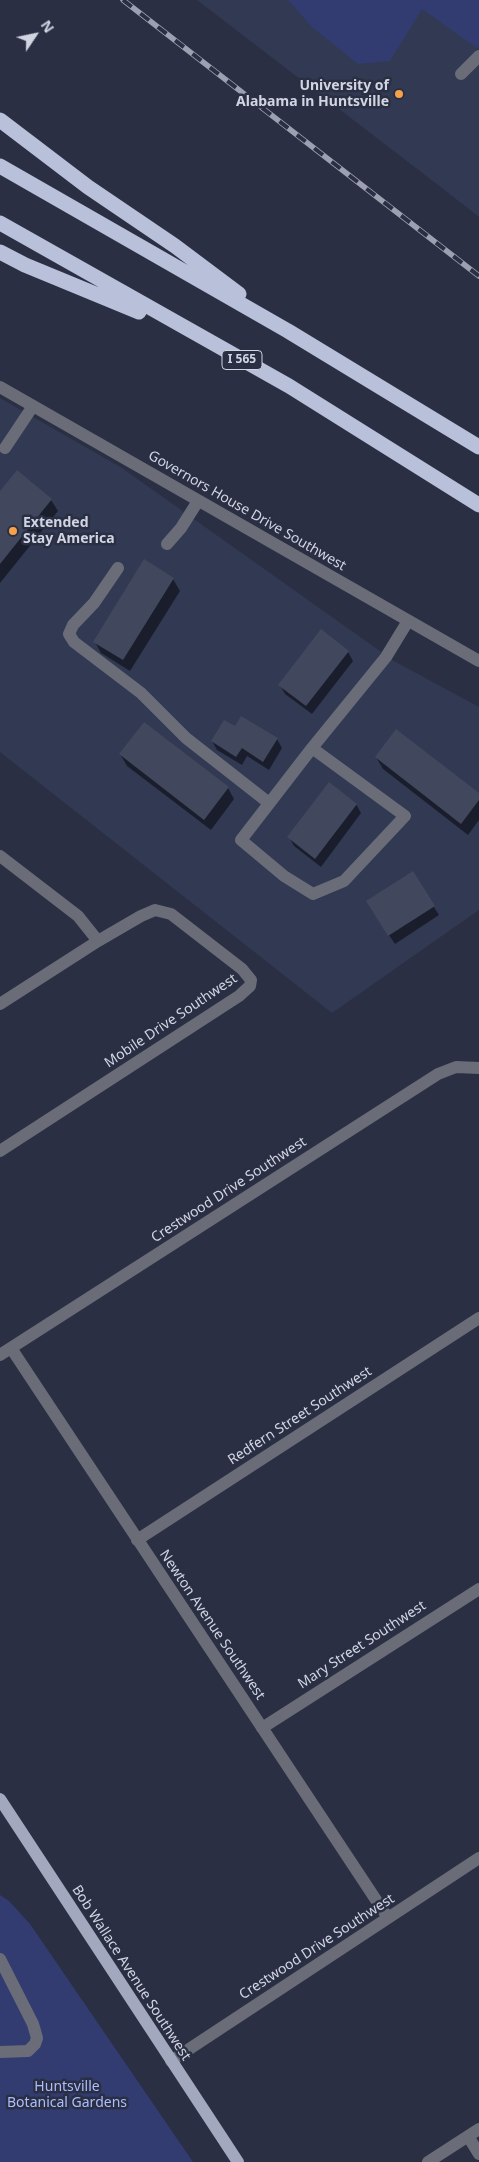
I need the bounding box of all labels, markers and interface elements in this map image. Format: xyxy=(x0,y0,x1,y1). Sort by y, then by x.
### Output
north arrow xyxy=(10,10,60,60)
text: N xyxy=(37,16,59,36)
place label: University of Alabama in Huntsville xyxy=(236,78,389,110)
marker: University of Alabama in Huntsville xyxy=(393,88,405,100)
road number: I 565 xyxy=(222,350,262,370)
street label: Governors House Drive Southwest xyxy=(145,447,349,575)
place label: Extended Stay America xyxy=(23,515,115,548)
marker: Extended Stay America xyxy=(7,525,19,537)
street label: Mobile Drive Southwest xyxy=(102,970,240,1072)
street label: Crestwood Drive Southwest xyxy=(148,1133,310,1247)
street label: Redfern Street Southwest xyxy=(225,1363,375,1469)
street label: Newton Avenue Southwest xyxy=(156,1547,268,1703)
street label: Mary Street Southwest xyxy=(295,1597,429,1693)
street label: Bob Wallace Avenue Southwest xyxy=(68,1882,194,2064)
street label: Crestwood Drive Southwest xyxy=(236,1890,398,2004)
park label: Huntsville Botanical Gardens xyxy=(7,2079,127,2112)

